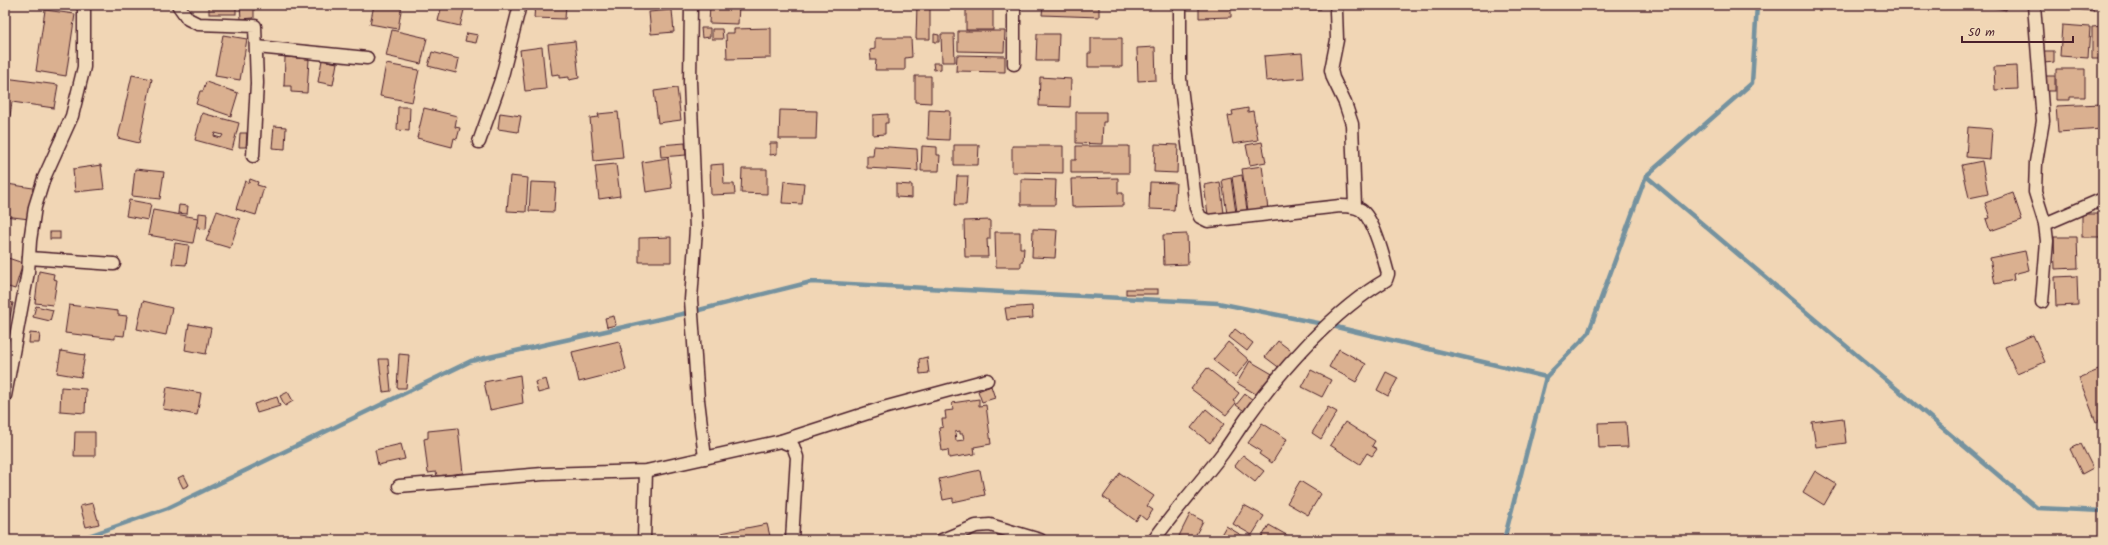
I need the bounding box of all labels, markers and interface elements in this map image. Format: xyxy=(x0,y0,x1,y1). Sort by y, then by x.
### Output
scale bar xyxy=(1962,18,2073,44)
text: 50 m xyxy=(1968,23,1995,42)

